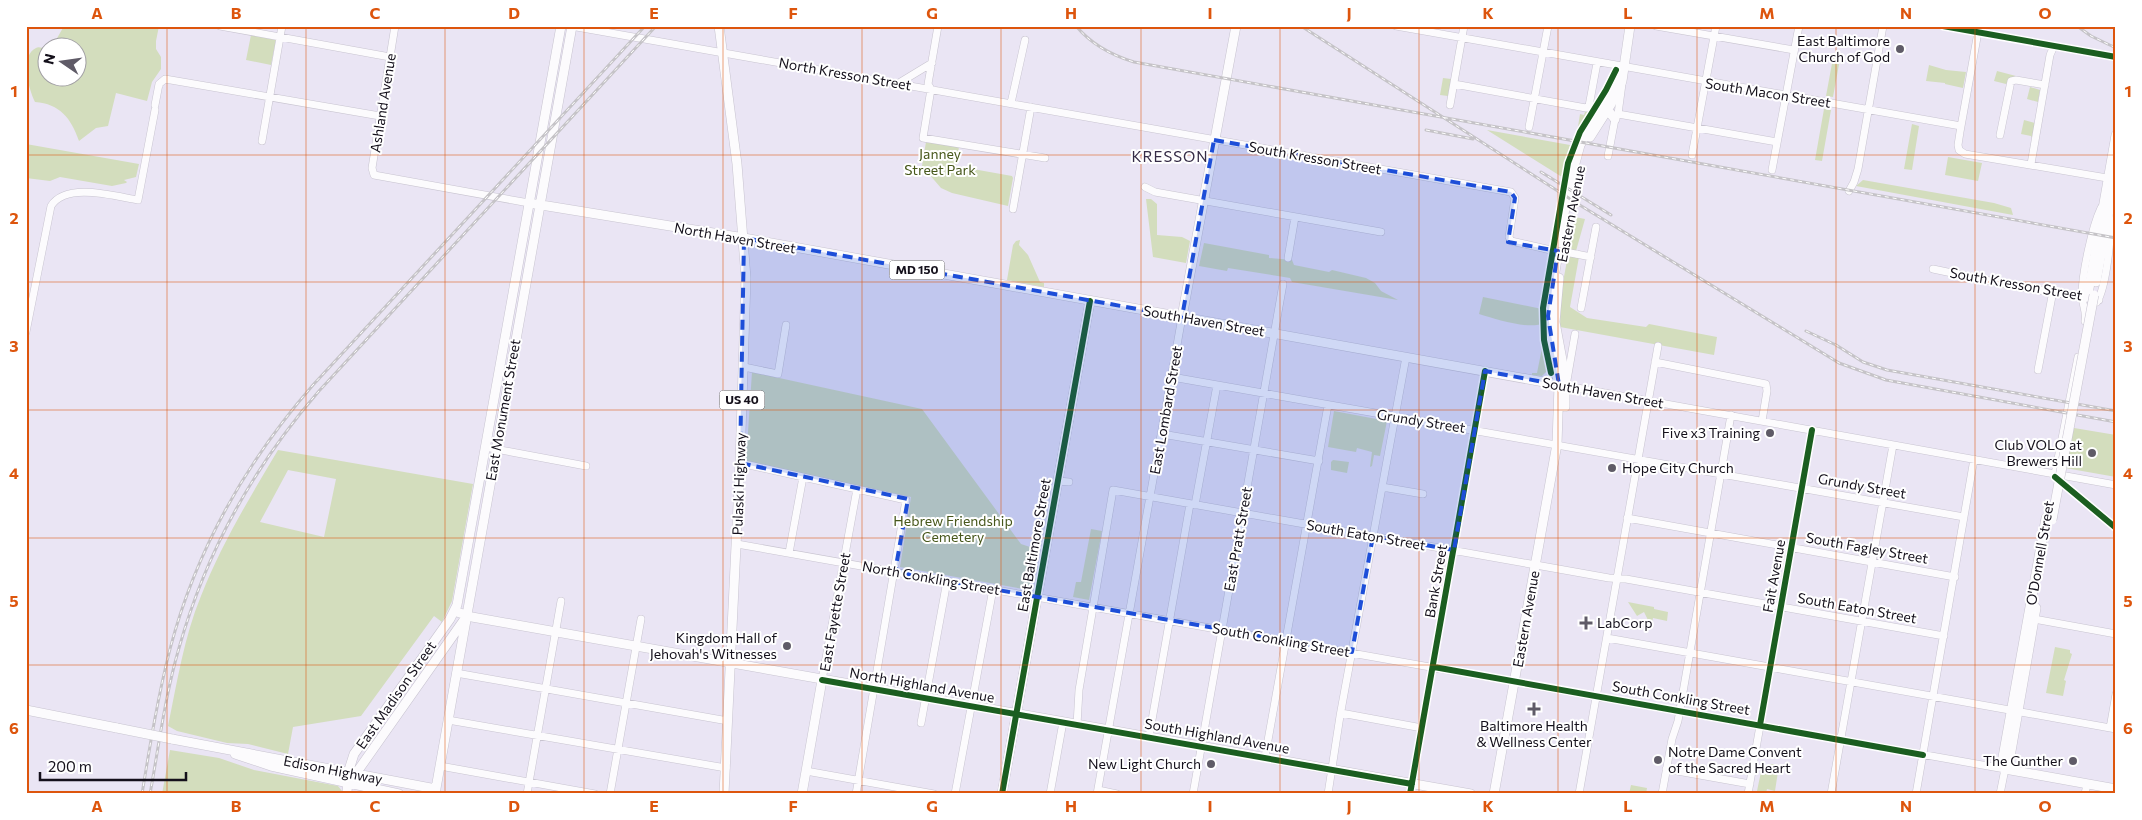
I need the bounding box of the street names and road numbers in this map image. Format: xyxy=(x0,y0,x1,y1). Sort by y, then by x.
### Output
street label: Ashland Avenue xyxy=(366,52,399,154)
street label: North Kresson Street xyxy=(777,53,913,94)
street label: South Macon Street xyxy=(1704,74,1832,111)
street label: South Kresson Street xyxy=(1247,137,1383,178)
street label: Eastern Avenue xyxy=(1553,164,1588,264)
street label: North Haven Street xyxy=(673,218,797,257)
road number: MD 150 xyxy=(890,260,944,280)
street label: South Kresson Street xyxy=(1948,263,2084,304)
street label: South Haven Street xyxy=(1142,301,1266,340)
street label: East Monument Street xyxy=(482,337,523,482)
street label: East Lombard Street xyxy=(1146,344,1185,476)
street label: South Haven Street xyxy=(1541,373,1665,412)
road number: US 40 xyxy=(720,390,764,410)
street label: Grundy Street xyxy=(1376,405,1467,436)
street label: Pulaski Highway xyxy=(728,432,749,536)
street label: Grundy Street xyxy=(1817,469,1908,502)
street label: East Baltimore Street xyxy=(1013,477,1054,613)
street label: East Pratt Street xyxy=(1220,485,1255,592)
street label: O'Donnell Street xyxy=(2022,499,2057,606)
street label: South Eaton Street xyxy=(1305,516,1427,553)
street label: South Fagley Street xyxy=(1805,528,1930,567)
street label: Fait Avenue xyxy=(1759,538,1788,614)
street label: Bank Street xyxy=(1421,543,1450,619)
street label: East Fayette Street xyxy=(816,551,853,673)
street label: North Conkling Street xyxy=(861,557,1002,598)
street label: Eastern Avenue xyxy=(1509,569,1542,669)
street label: South Eaton Street xyxy=(1796,589,1918,626)
street label: South Conkling Street xyxy=(1211,619,1351,660)
street label: East Madison Street xyxy=(352,637,439,752)
street label: North Highland Avenue xyxy=(848,663,996,706)
street label: South Conkling Street xyxy=(1611,677,1751,718)
street label: South Highland Avenue xyxy=(1143,714,1291,757)
street label: Edison Highway xyxy=(282,752,384,787)

